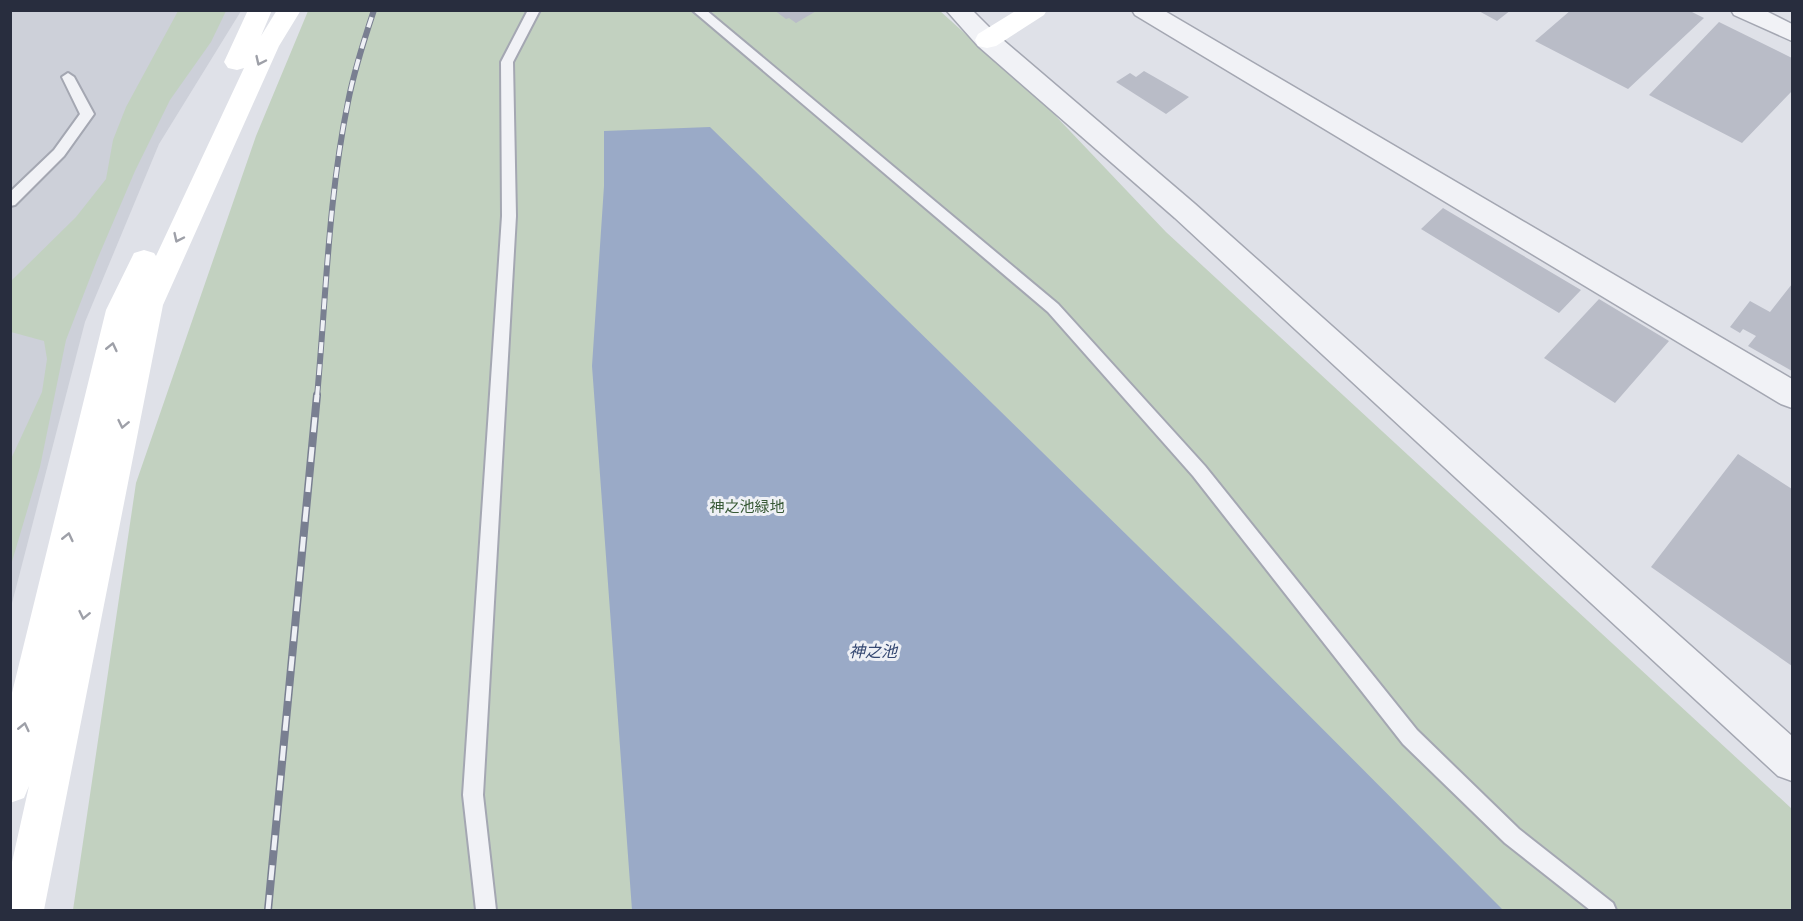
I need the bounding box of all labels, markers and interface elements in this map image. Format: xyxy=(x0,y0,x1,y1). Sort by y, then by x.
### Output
one-way arrow xyxy=(255,55,267,66)
one-way arrow xyxy=(174,232,186,243)
one-way arrow xyxy=(105,342,118,352)
one-way arrow xyxy=(117,419,130,429)
park label: 神之池緑地 xyxy=(709,497,785,517)
one-way arrow xyxy=(61,532,74,542)
one-way arrow xyxy=(78,610,91,620)
water label: 神之池 xyxy=(849,641,899,663)
one-way arrow xyxy=(16,722,29,732)

